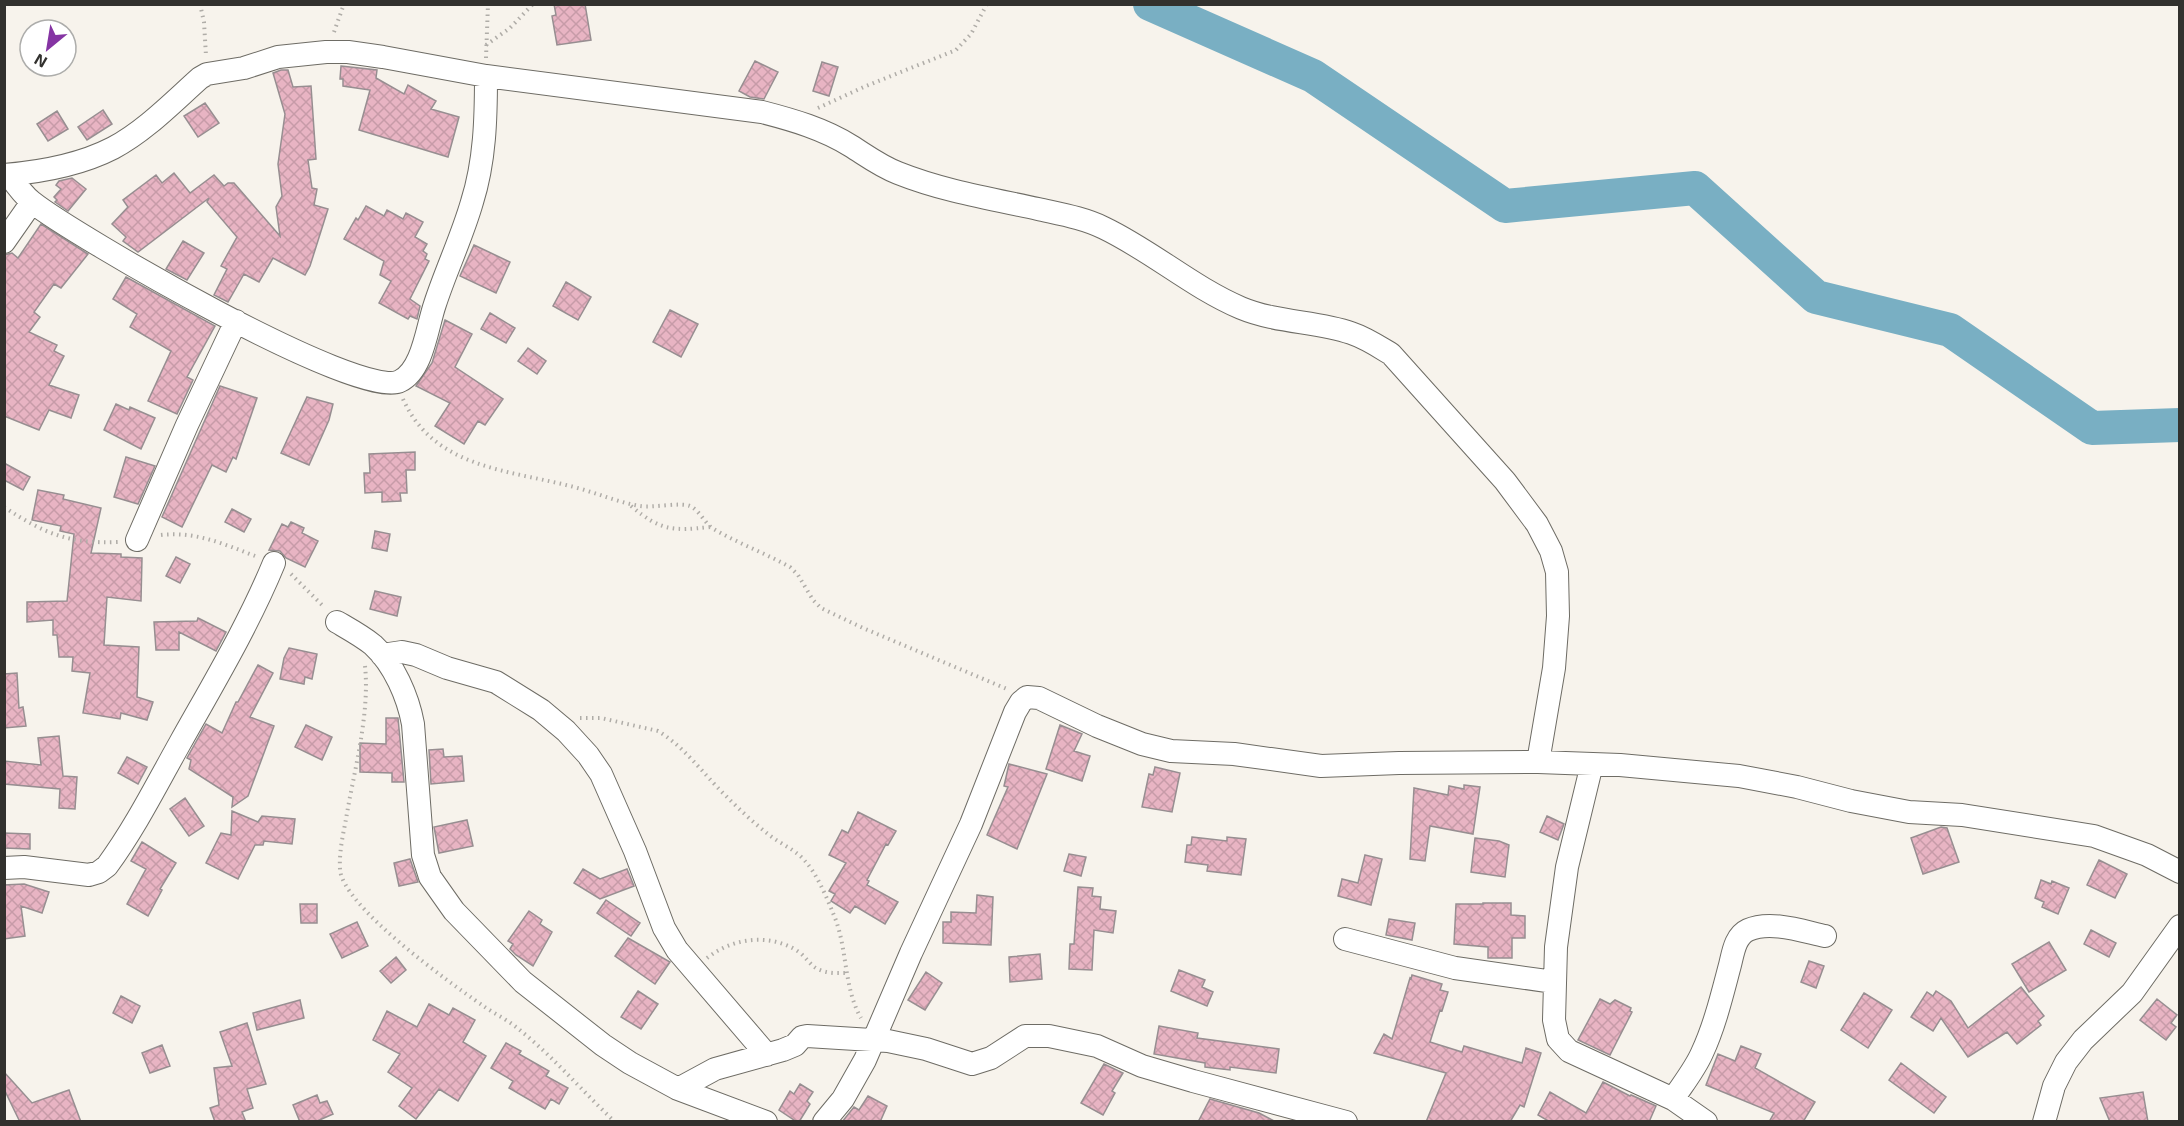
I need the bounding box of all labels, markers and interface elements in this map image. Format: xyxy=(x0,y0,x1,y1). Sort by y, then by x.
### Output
north arrow xyxy=(18,18,78,78)
text: N xyxy=(30,50,50,73)

